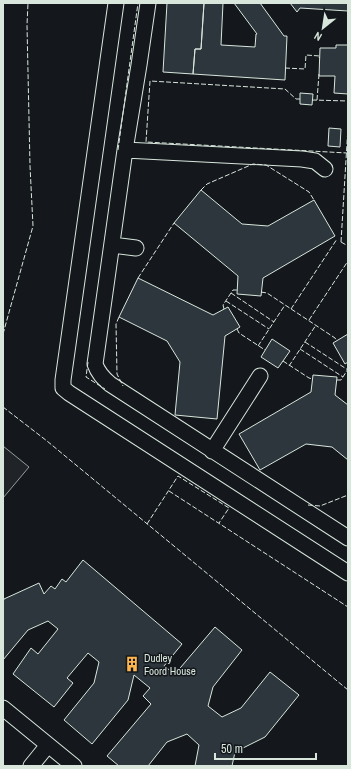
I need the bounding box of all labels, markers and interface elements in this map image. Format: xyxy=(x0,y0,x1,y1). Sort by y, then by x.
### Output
north arrow xyxy=(303,8,343,48)
text: N xyxy=(312,29,324,44)
place label: Dudley Foord House xyxy=(144,651,196,678)
building icon: Dudley Foord House xyxy=(123,655,141,673)
scale bar xyxy=(215,735,316,761)
text: 50 m xyxy=(221,741,243,757)

